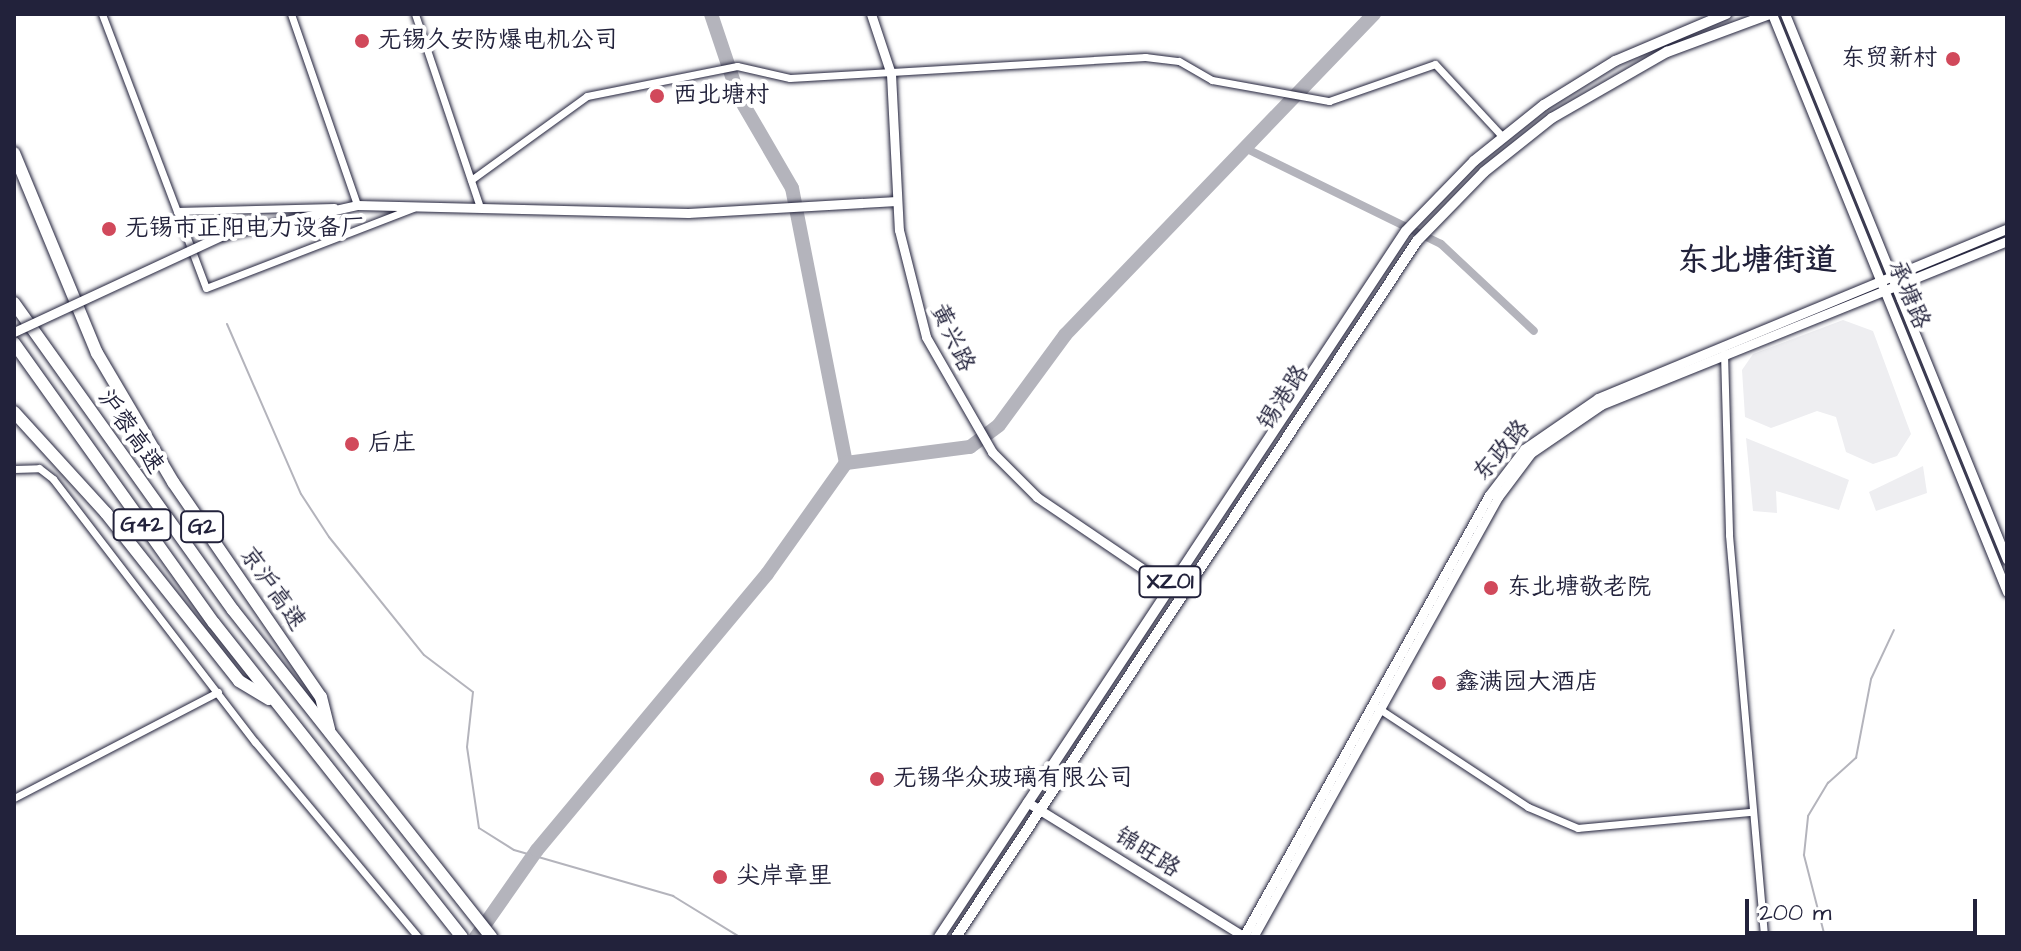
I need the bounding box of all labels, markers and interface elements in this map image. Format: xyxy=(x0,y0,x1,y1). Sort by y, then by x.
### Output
place label: 无锡久安防爆电机公司 xyxy=(378,27,618,55)
marker: 无锡久安防爆电机公司 xyxy=(353,32,371,50)
place label: 东贸新村 xyxy=(1841,45,1937,73)
marker: 东贸新村 xyxy=(1944,50,1962,68)
place label: 西北塘村 xyxy=(673,82,769,110)
marker: 西北塘村 xyxy=(648,87,666,105)
place label: 无锡市正阳电力设备厂 xyxy=(125,215,365,243)
marker: 无锡市正阳电力设备厂 xyxy=(100,220,118,238)
district label: 东北塘街道 xyxy=(1677,242,1837,280)
street label: 承塘路 xyxy=(1881,256,1935,334)
street label: 黄兴路 xyxy=(924,299,980,377)
street label: 锡港路 xyxy=(1252,360,1316,436)
street label: 沪蓉高速 xyxy=(91,384,169,480)
street label: 东政路 xyxy=(1468,414,1536,488)
place label: 后庄 xyxy=(368,430,416,458)
marker: 后庄 xyxy=(343,435,361,453)
road number: G42 xyxy=(112,507,172,543)
road number: G2 xyxy=(180,509,224,545)
street label: 京沪高速 xyxy=(233,541,311,637)
road number: XZ01 xyxy=(1138,564,1202,600)
place label: 东北塘敬老院 xyxy=(1507,574,1651,602)
marker: 东北塘敬老院 xyxy=(1482,579,1500,597)
place label: 鑫满园大酒店 xyxy=(1455,669,1599,697)
marker: 鑫满园大酒店 xyxy=(1430,674,1448,692)
place label: 无锡华众玻璃有限公司 xyxy=(893,765,1133,793)
marker: 无锡华众玻璃有限公司 xyxy=(868,770,886,788)
street label: 锦旺路 xyxy=(1109,822,1185,884)
place label: 尖岸章里 xyxy=(736,863,832,891)
marker: 尖岸章里 xyxy=(711,868,729,886)
scale bar xyxy=(1749,883,1981,933)
text: 200 m xyxy=(1759,896,1831,930)

